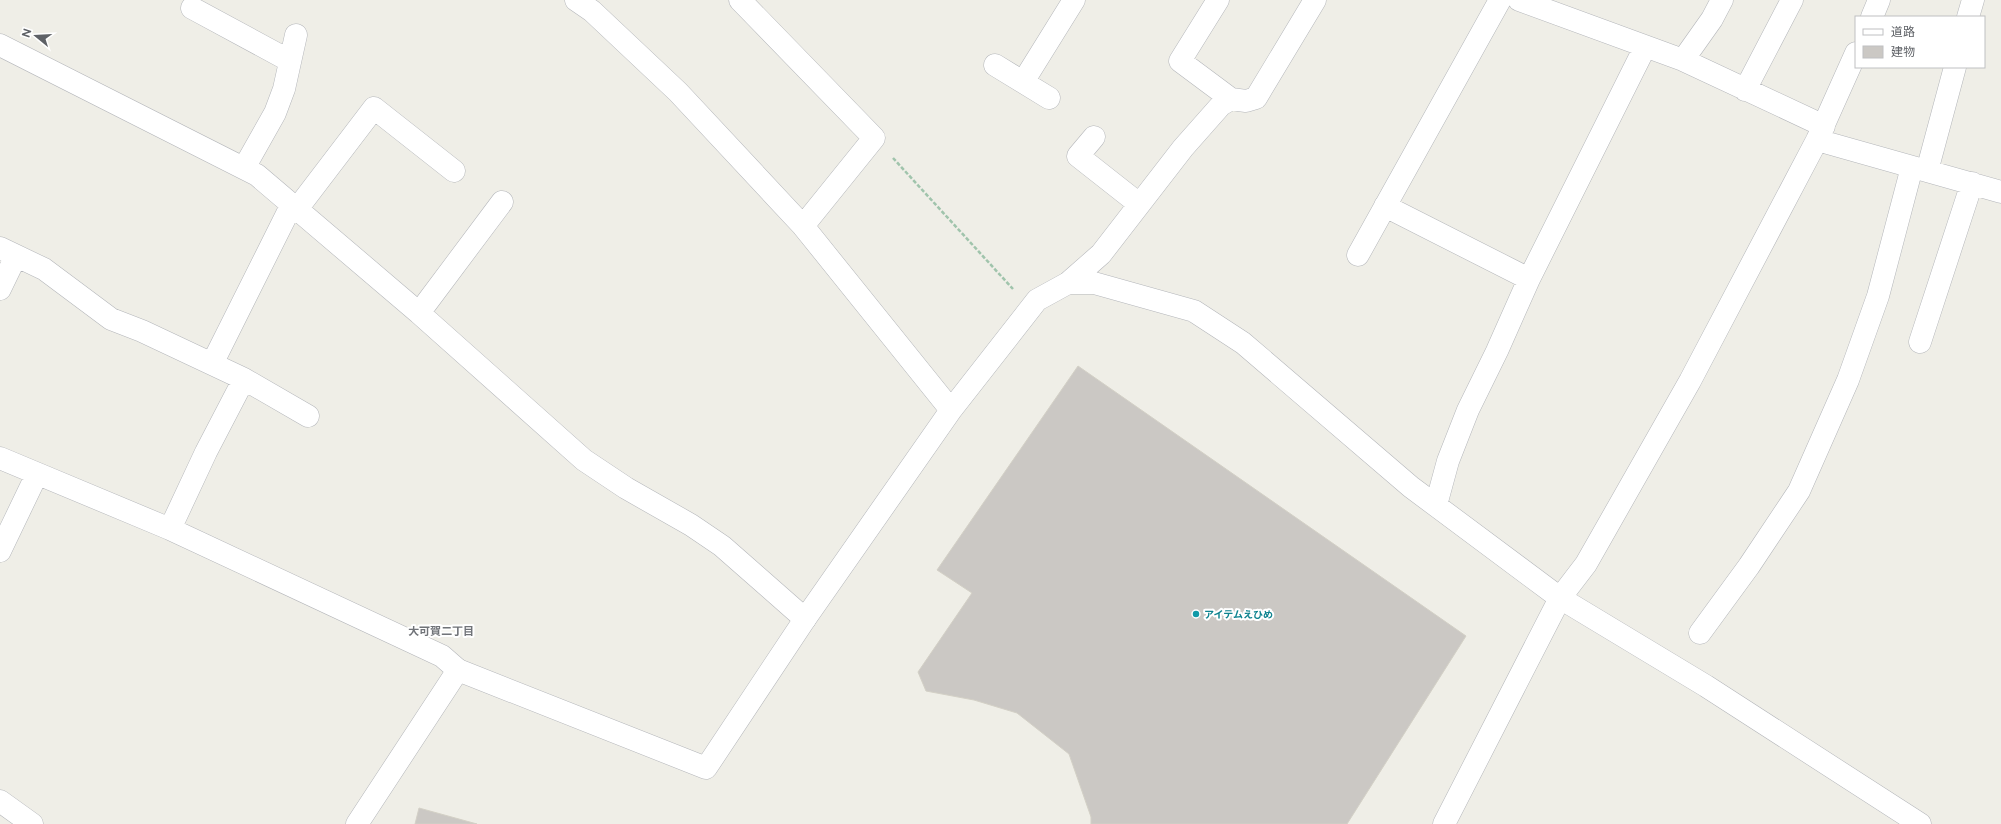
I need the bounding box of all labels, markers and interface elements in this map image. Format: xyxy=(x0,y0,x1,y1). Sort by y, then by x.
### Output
north arrow xyxy=(16,16,56,56)
legend xyxy=(1855,16,1985,68)
text: 道路 xyxy=(1891,25,1915,39)
text: N xyxy=(19,27,34,39)
text: 建物 xyxy=(1891,45,1915,59)
place label: アイテムえひめ xyxy=(1204,608,1273,620)
marker: アイテムえひめ xyxy=(1191,609,1201,619)
district label: 大可賀二丁目 xyxy=(408,625,474,637)

